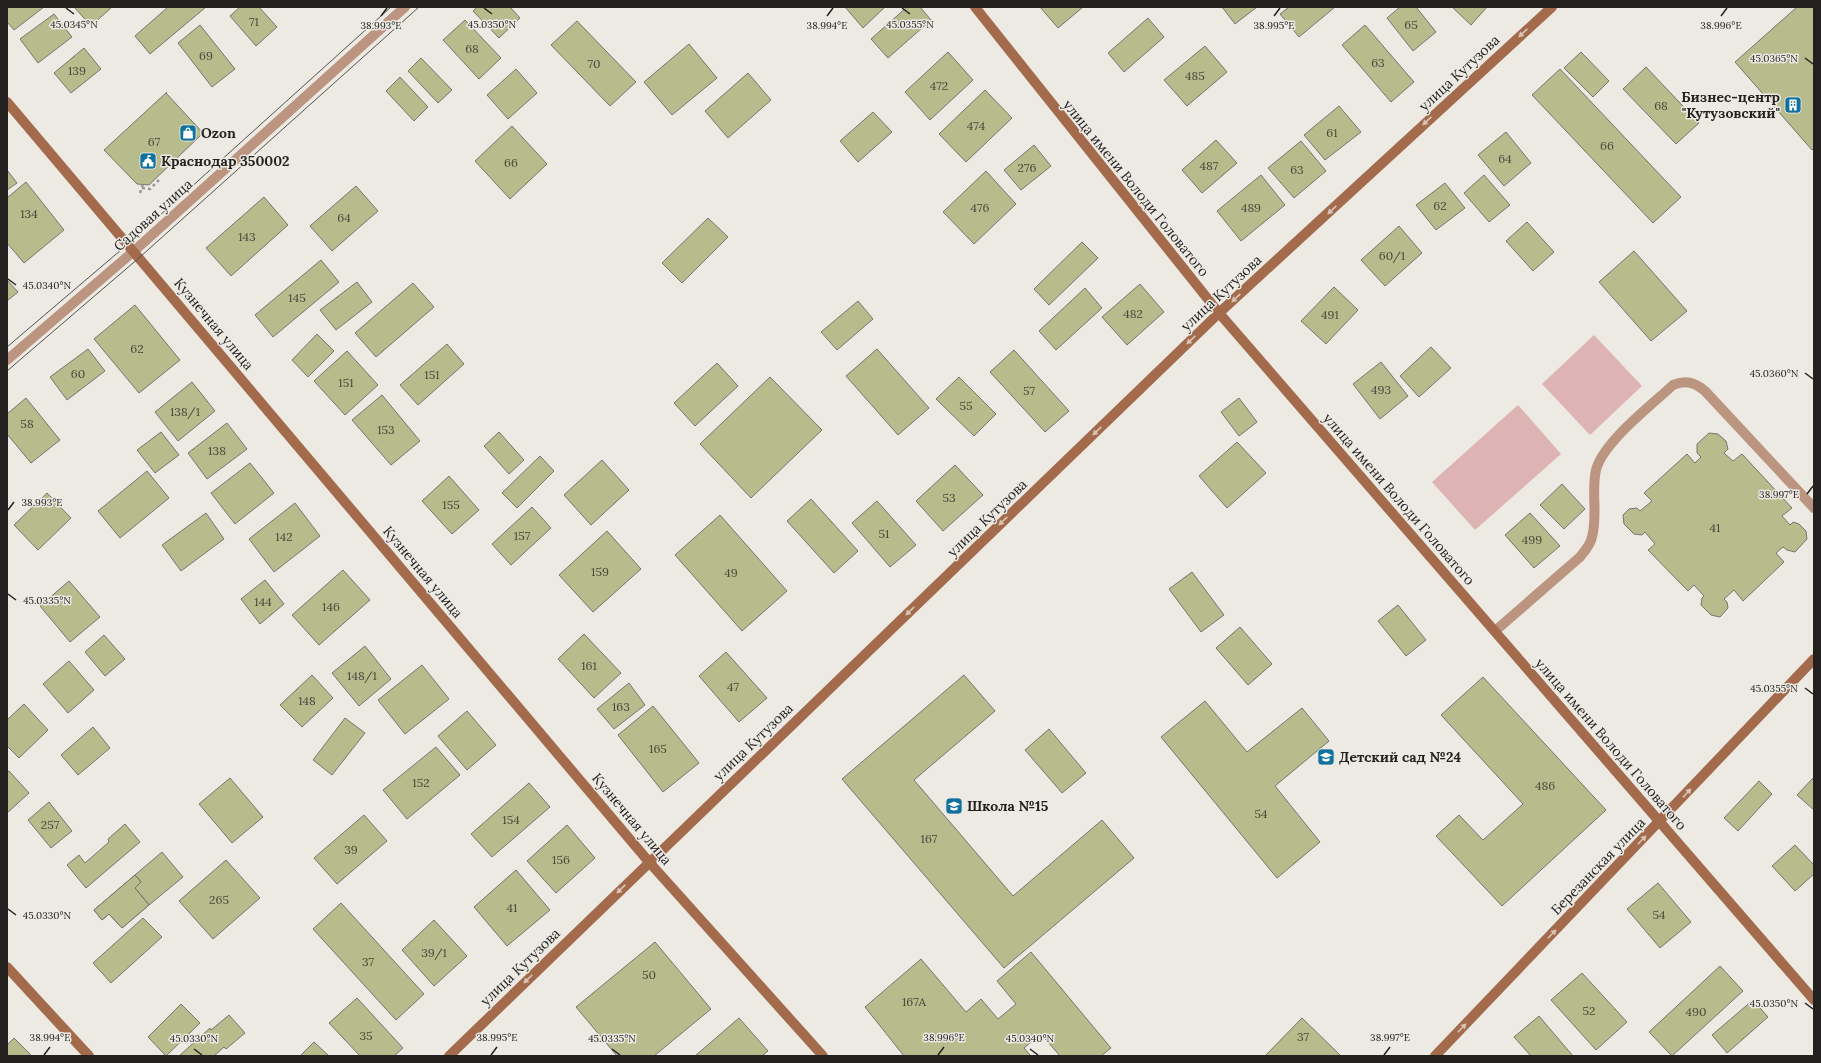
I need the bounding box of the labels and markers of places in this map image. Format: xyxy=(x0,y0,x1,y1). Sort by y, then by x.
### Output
place label: Бизнес-центр "Кутузовский" xyxy=(1681,88,1780,122)
building icon: Бизнес-центр "Кутузовский" xyxy=(1783,95,1803,115)
shop icon: Ozon xyxy=(178,123,198,143)
place label: Ozon xyxy=(201,124,236,142)
public building icon: Краснодар 350002 xyxy=(138,151,158,171)
place label: Краснодар 350002 xyxy=(161,152,290,170)
school or university icon: Детский сад №24 xyxy=(1316,747,1336,767)
place label: Детский сад №24 xyxy=(1339,748,1462,766)
school or university icon: Школа №15 xyxy=(944,796,964,816)
place label: Школа №15 xyxy=(967,797,1049,815)

